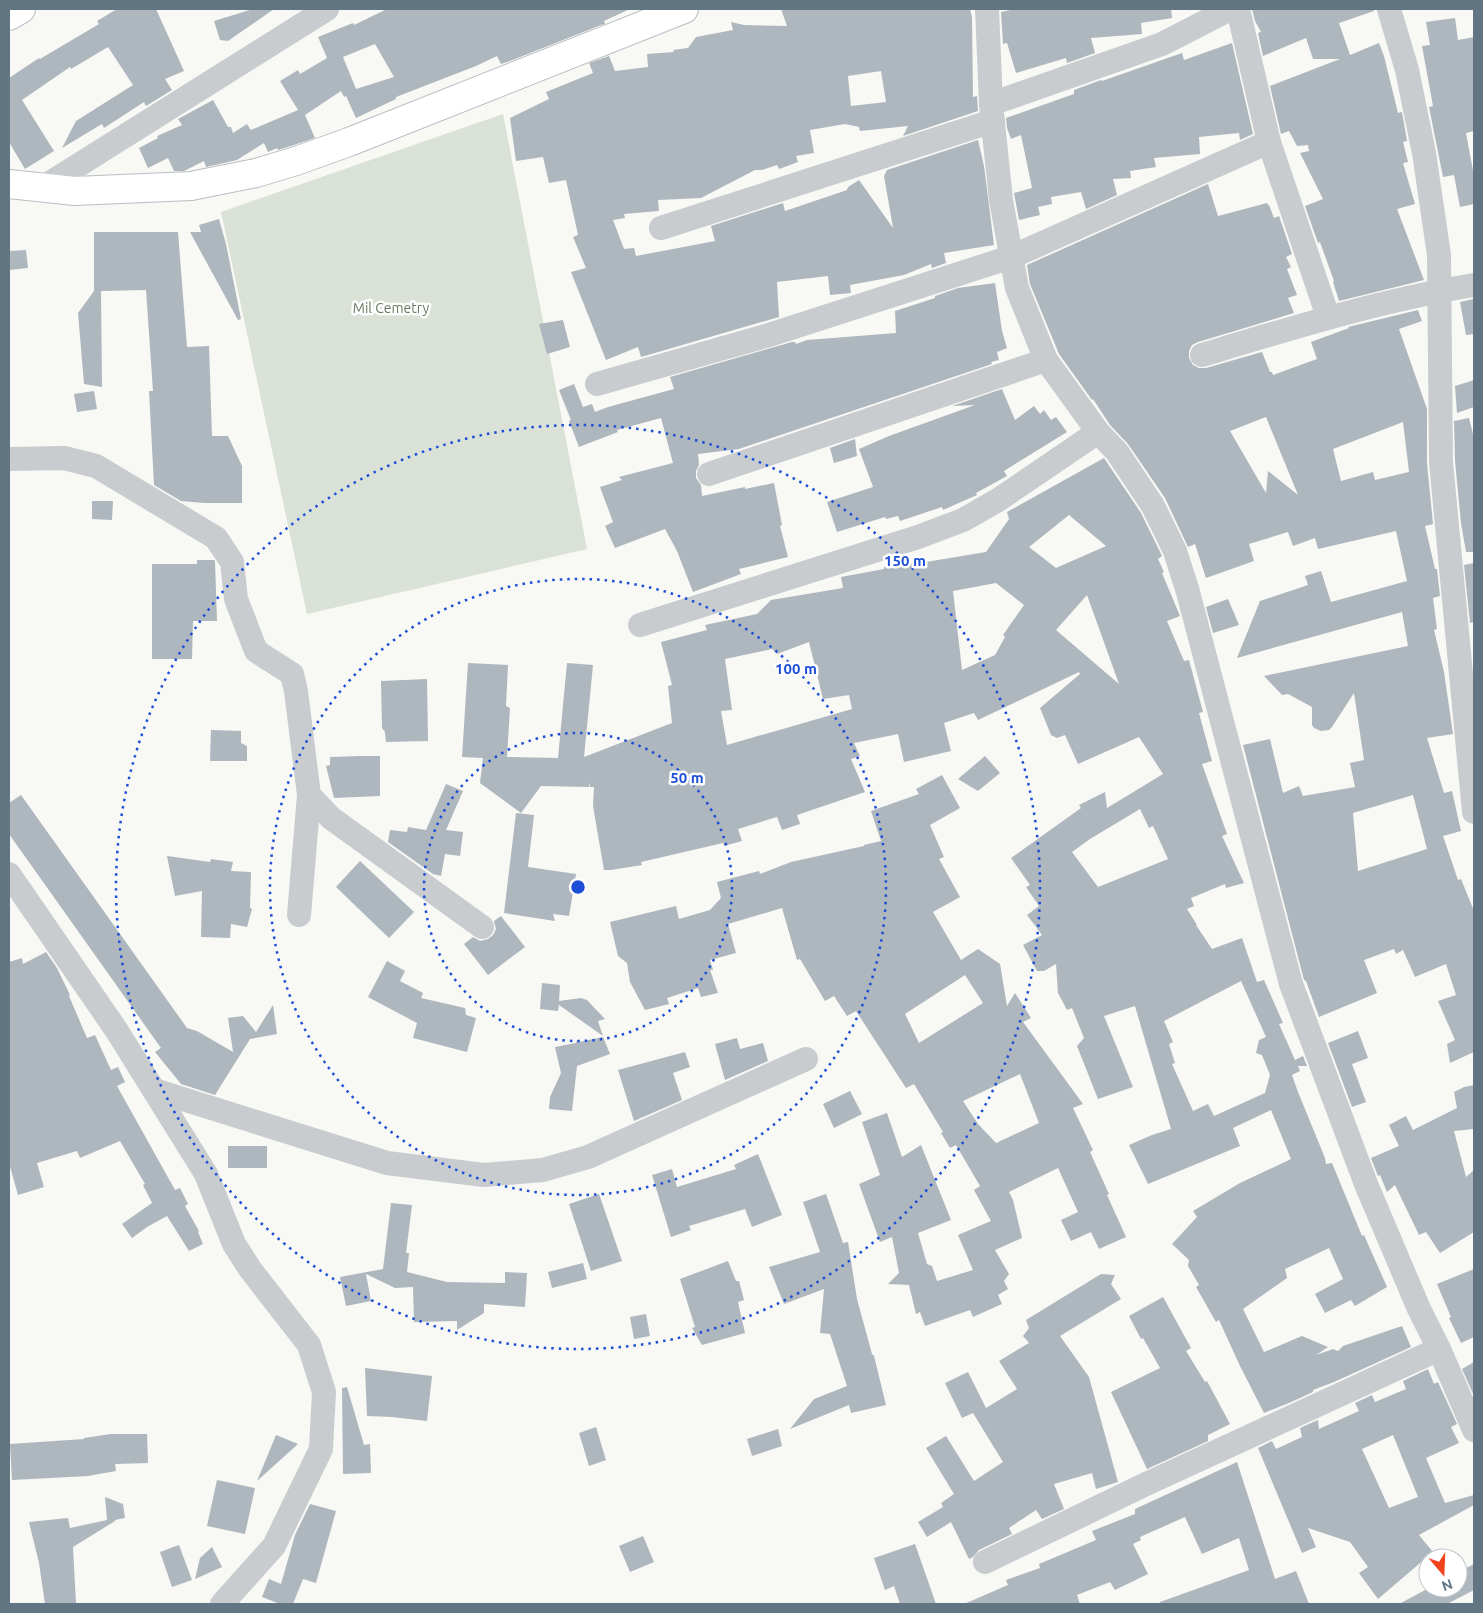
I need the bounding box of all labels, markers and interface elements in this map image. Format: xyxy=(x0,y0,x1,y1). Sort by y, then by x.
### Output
park label: Mil Cemetry xyxy=(353,300,429,316)
text: 150 m xyxy=(884,552,926,569)
text: 100 m xyxy=(775,660,817,677)
text: 50 m xyxy=(670,769,704,786)
centre of rings xyxy=(569,878,587,896)
north arrow xyxy=(1418,1548,1468,1598)
text: N xyxy=(1440,1576,1455,1595)

